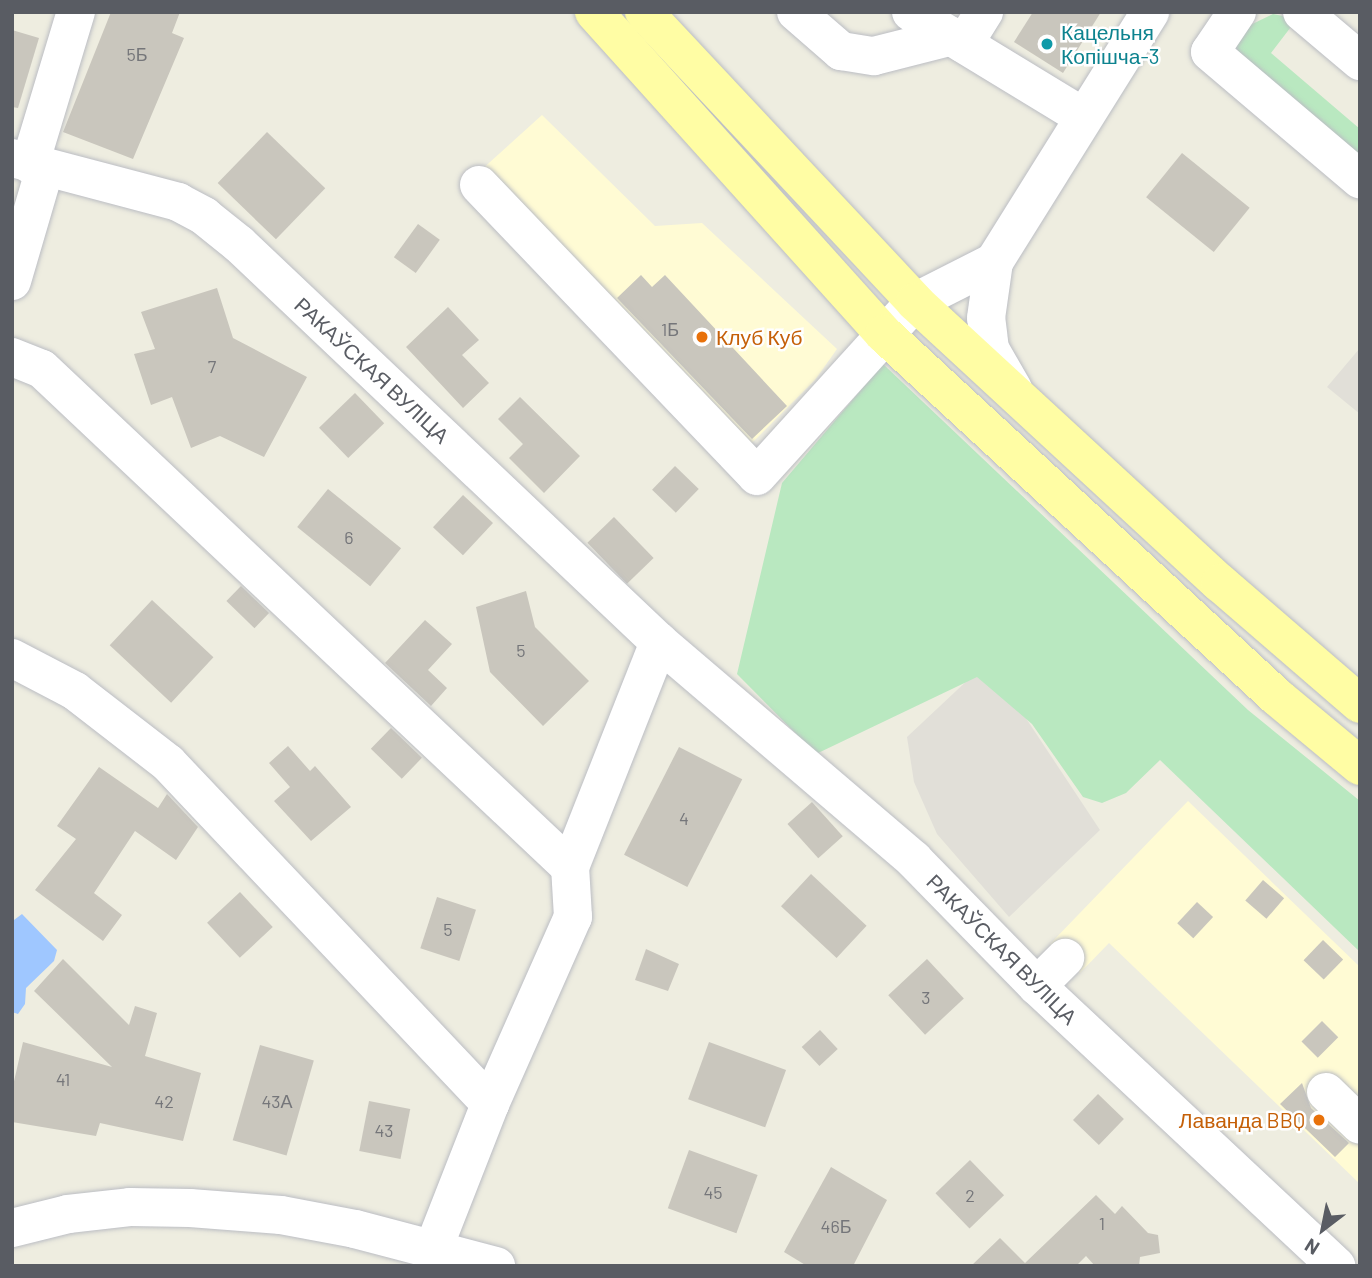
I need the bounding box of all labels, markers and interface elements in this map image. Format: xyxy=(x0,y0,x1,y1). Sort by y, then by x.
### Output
place label: Кацельня Копішча-3 xyxy=(1061,19,1160,69)
marker: Кацельня Копішча-3 xyxy=(1039,36,1055,52)
house number: 5Б xyxy=(126,43,148,65)
street label: РАКАЎСКАЯ ВУЛІЦА xyxy=(290,292,454,448)
house number: 1Б xyxy=(661,318,679,340)
place label: Клуб Куб xyxy=(716,324,802,350)
marker: Клуб Куб xyxy=(694,329,710,345)
house number: 7 xyxy=(208,355,216,377)
house number: 6 xyxy=(344,526,354,548)
house number: 5 xyxy=(516,639,526,661)
house number: 4 xyxy=(679,807,689,829)
street label: РАКАЎСКАЯ ВУЛІЦА xyxy=(922,869,1082,1029)
house number: 5 xyxy=(443,918,453,940)
house number: 3 xyxy=(921,986,931,1008)
house number: 41 xyxy=(56,1068,70,1090)
house number: 42 xyxy=(154,1090,174,1112)
house number: 43А xyxy=(261,1090,293,1112)
place label: Лаванда BBQ xyxy=(1179,1107,1305,1133)
marker: Лаванда BBQ xyxy=(1311,1112,1327,1128)
house number: 43 xyxy=(374,1119,394,1141)
house number: 45 xyxy=(703,1181,723,1203)
house number: 2 xyxy=(965,1184,975,1206)
north arrow xyxy=(1288,1194,1358,1264)
house number: 1 xyxy=(1099,1212,1105,1234)
house number: 46Б xyxy=(820,1215,852,1237)
text: N xyxy=(1300,1234,1323,1260)

